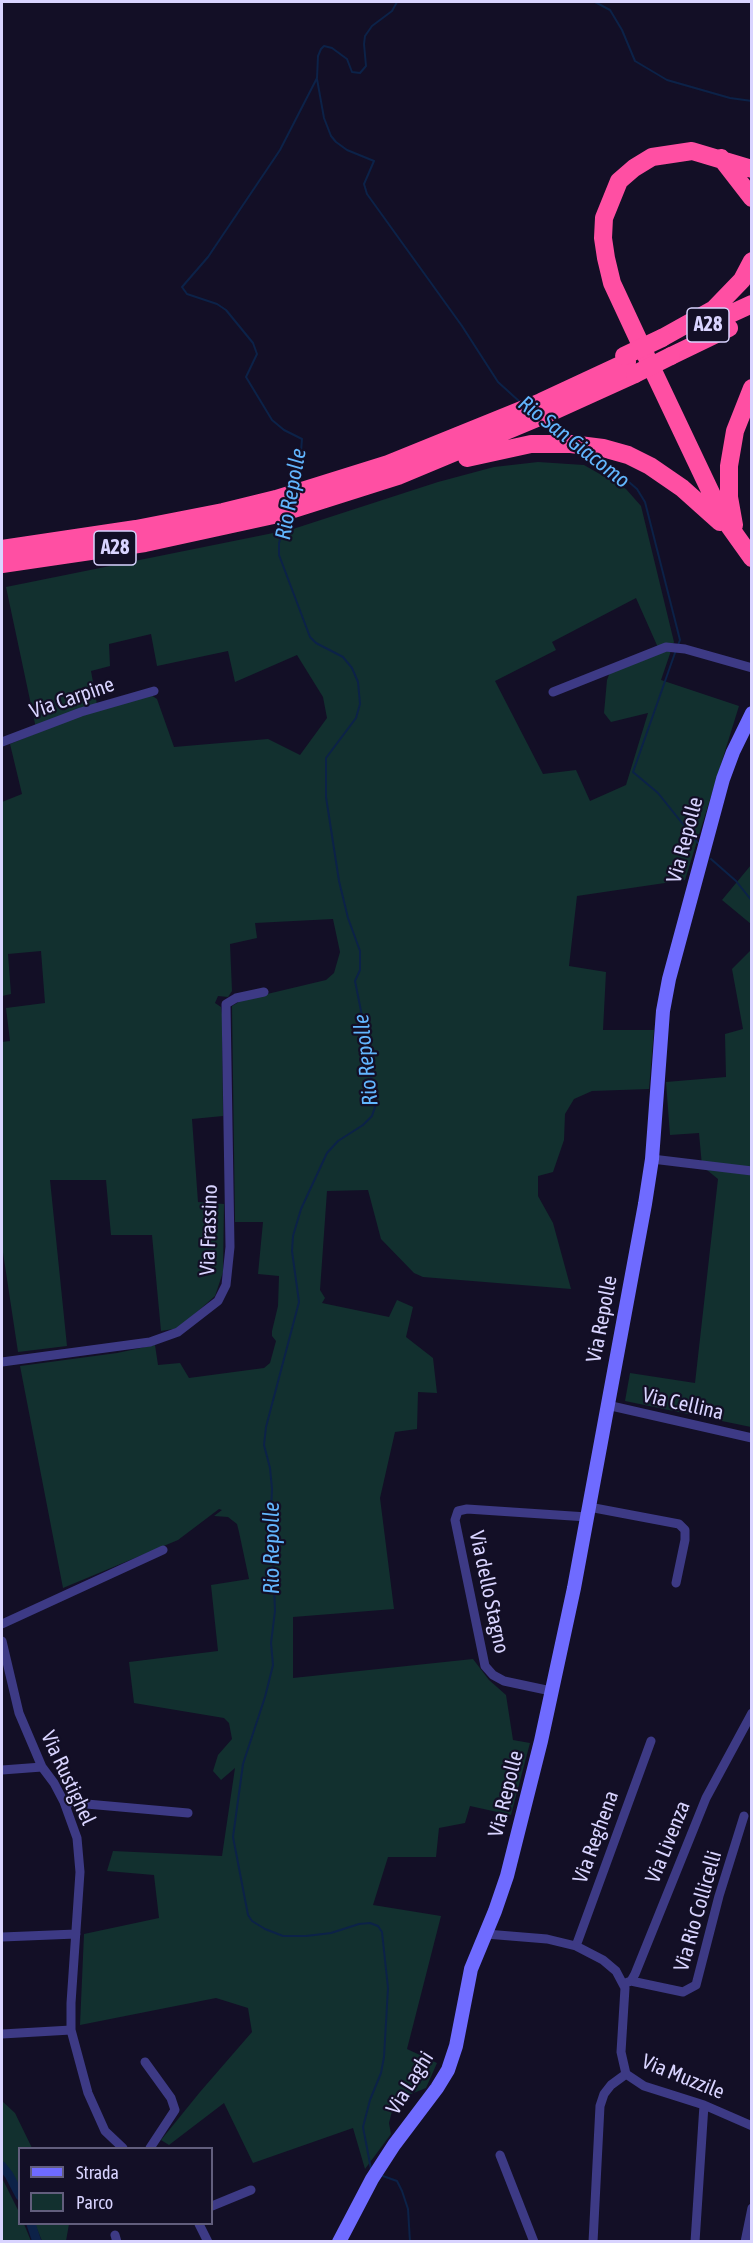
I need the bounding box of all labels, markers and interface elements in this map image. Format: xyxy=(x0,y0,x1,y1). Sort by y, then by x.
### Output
road number: A28 xyxy=(687,308,729,342)
water label: Rio San Giacomo xyxy=(513,390,635,494)
water label: Rio Repolle xyxy=(270,446,312,542)
road number: A28 xyxy=(94,531,136,565)
street label: Via Carpine xyxy=(26,672,118,724)
street label: Via Repolle xyxy=(661,794,709,886)
water label: Rio Repolle xyxy=(348,1013,384,1107)
street label: Via Frassino xyxy=(195,1184,223,1276)
street label: Via Repolle xyxy=(581,1273,623,1365)
street label: Via Cellina xyxy=(640,1382,726,1426)
water label: Rio Repolle xyxy=(259,1502,285,1594)
street label: Via dello Stagno xyxy=(464,1528,514,1656)
street label: Via Rustighel xyxy=(35,1727,101,1829)
street label: Via Repolle xyxy=(483,1748,529,1840)
street label: Via Reghena xyxy=(568,1787,624,1887)
street label: Via Livenza xyxy=(640,1797,696,1887)
street label: Via Rio Collicelli xyxy=(669,1848,727,1974)
street label: Via Laghi xyxy=(381,2047,439,2119)
street label: Via Muzzile xyxy=(638,2049,728,2105)
legend xyxy=(18,2147,213,2225)
text: Strada xyxy=(76,2162,119,2183)
text: Parco xyxy=(76,2192,113,2213)

